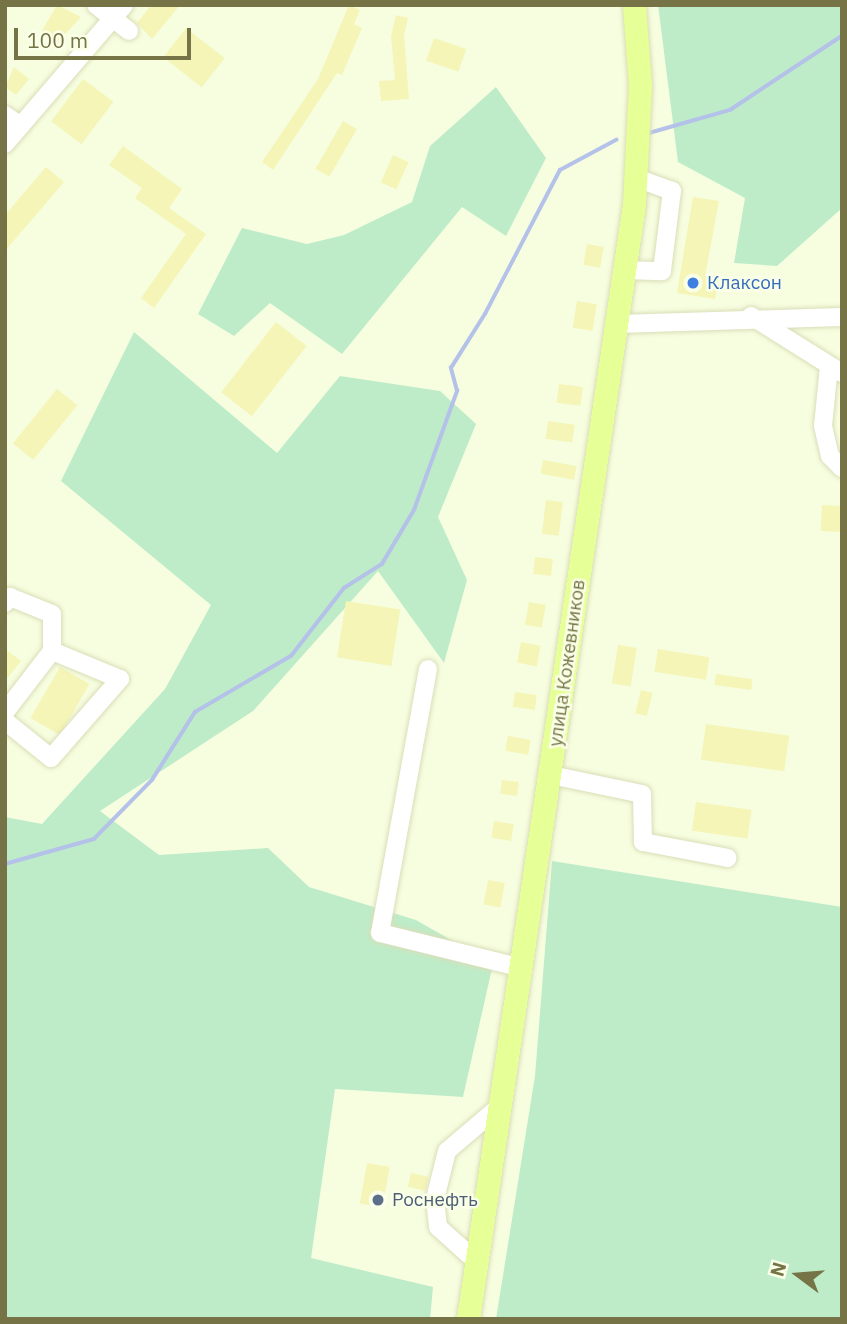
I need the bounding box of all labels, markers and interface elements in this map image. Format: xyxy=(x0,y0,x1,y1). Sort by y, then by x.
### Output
scale bar xyxy=(18,14,194,58)
text: 100 m xyxy=(27,26,88,54)
place label: Клаксон xyxy=(707,272,782,294)
marker: Клаксон xyxy=(685,275,701,291)
street label: улица Кожевников xyxy=(544,578,590,748)
place label: Роснефть xyxy=(392,1189,478,1211)
marker: Роснефть xyxy=(370,1192,386,1208)
north arrow xyxy=(763,1240,833,1310)
text: N xyxy=(764,1259,791,1279)

